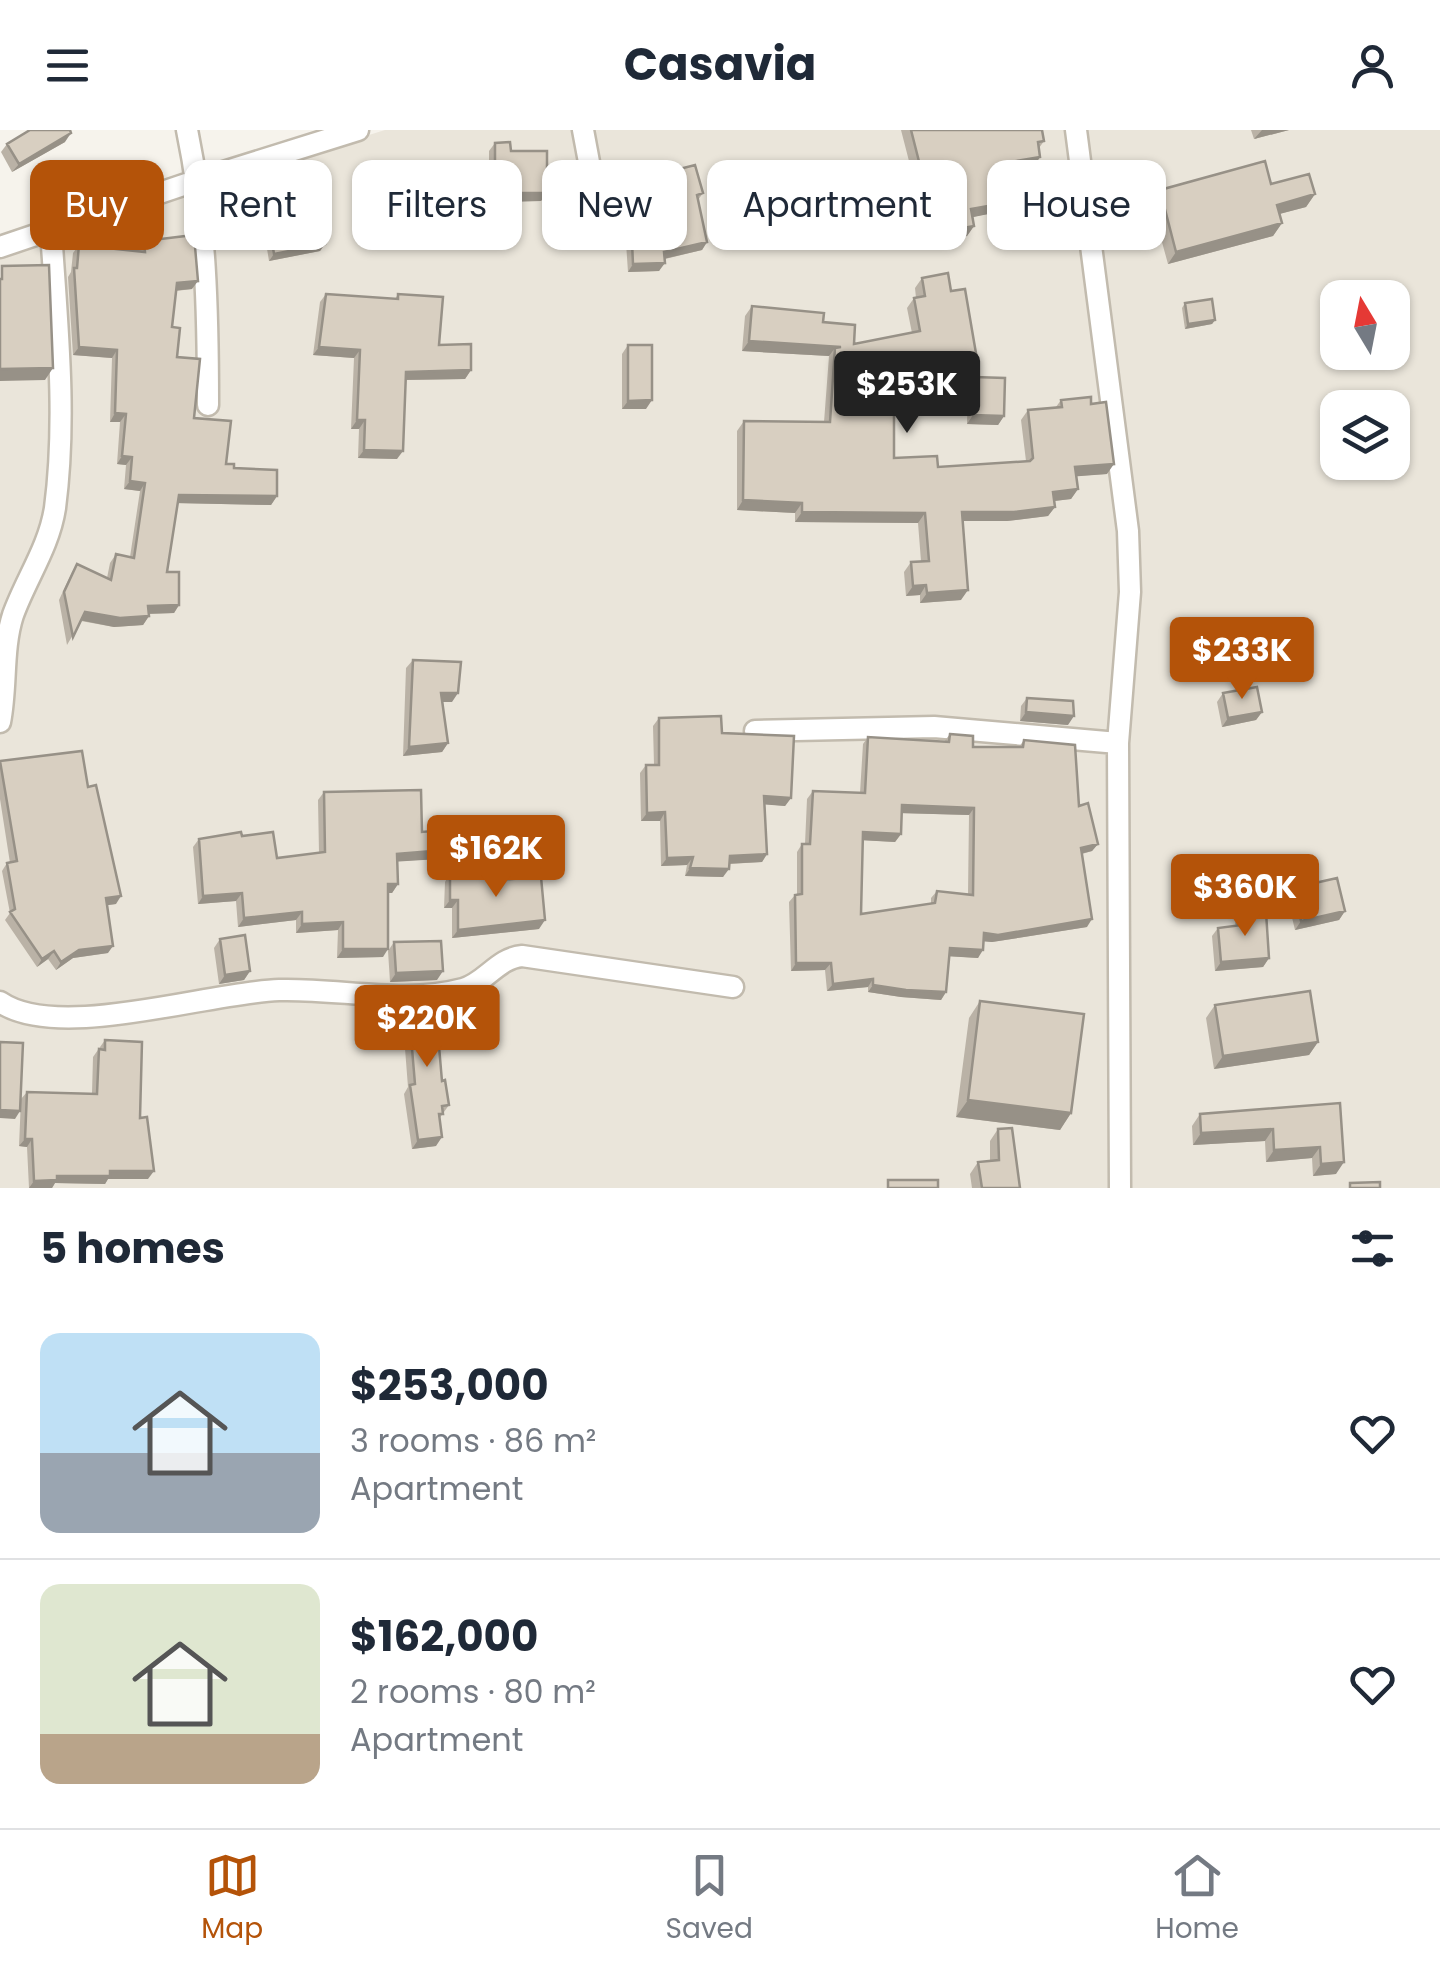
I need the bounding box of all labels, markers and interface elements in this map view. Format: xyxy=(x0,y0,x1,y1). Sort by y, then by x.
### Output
text: Casavia xyxy=(624,33,816,96)
icon: menu xyxy=(40,38,95,93)
icon: person xyxy=(1345,38,1400,93)
chip: Buy xyxy=(30,160,164,250)
chip: Rent xyxy=(184,160,332,250)
chip: Filters xyxy=(352,160,522,250)
chip: New xyxy=(542,160,687,250)
chip: Apartment xyxy=(707,160,967,250)
chip: House xyxy=(987,160,1166,250)
north arrow xyxy=(1320,280,1410,370)
map controls xyxy=(1320,280,1410,480)
pin: $253K xyxy=(837,351,977,436)
text: $253K xyxy=(856,361,958,406)
button: layers xyxy=(1320,390,1410,480)
pin: $233K xyxy=(1172,617,1312,702)
text: $233K xyxy=(1192,627,1292,672)
pin: $162K xyxy=(426,815,566,900)
text: $162K xyxy=(449,825,543,870)
pin: $360K xyxy=(1175,854,1315,939)
text: $360K xyxy=(1193,864,1297,909)
pin: $220K xyxy=(357,985,497,1070)
text: $220K xyxy=(377,995,477,1040)
text: 5 homes xyxy=(40,1219,225,1278)
icon: filters xyxy=(1345,1221,1400,1276)
text: $253,000 xyxy=(350,1356,549,1415)
icon: home xyxy=(120,1373,240,1493)
icon: heart xyxy=(1345,1406,1400,1461)
text: 3 rooms · 86 m² xyxy=(350,1418,596,1463)
text: Apartment xyxy=(350,1466,523,1511)
text: $162,000 xyxy=(350,1607,538,1666)
icon: home xyxy=(120,1624,240,1744)
icon: heart xyxy=(1345,1657,1400,1712)
text: 2 rooms · 80 m² xyxy=(350,1669,596,1714)
text: Apartment xyxy=(350,1717,523,1762)
tab: Map xyxy=(201,1848,263,1950)
tab: Saved xyxy=(666,1848,753,1950)
tab: Home xyxy=(1155,1848,1239,1950)

